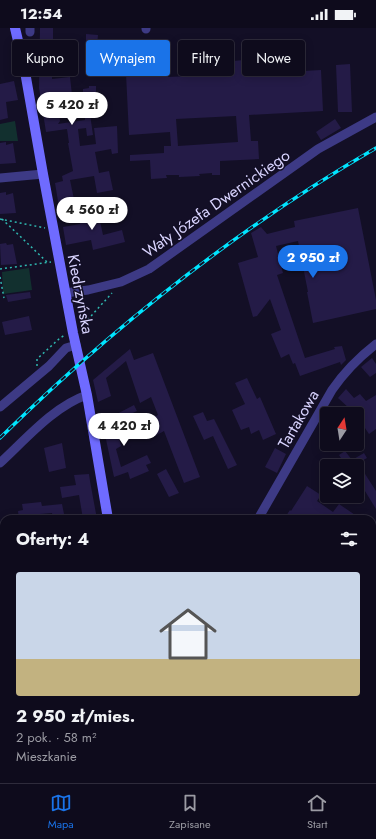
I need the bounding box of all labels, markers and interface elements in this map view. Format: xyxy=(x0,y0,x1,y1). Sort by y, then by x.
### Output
text: 12:54 xyxy=(20,3,62,25)
chip: Kupno xyxy=(12,40,78,76)
chip: Wynajem xyxy=(86,40,170,76)
chip: Filtry xyxy=(178,40,234,76)
chip: Nowe xyxy=(242,40,305,76)
pin: 5 420 zł xyxy=(31,92,113,126)
text: 5 420 zł xyxy=(46,95,98,114)
street label: Wały Józefa Dwernickiego xyxy=(138,144,295,263)
pin: 4 560 zł xyxy=(51,197,133,231)
text: 4 560 zł xyxy=(66,200,118,219)
pin: 2 950 zł xyxy=(272,245,354,279)
text: 2 950 zł xyxy=(287,248,339,267)
street label: Kiedrzyńska xyxy=(62,252,100,336)
street label: Tartakowa xyxy=(272,386,325,453)
north arrow xyxy=(320,407,364,451)
map controls xyxy=(320,407,364,503)
pin: 4 420 zł xyxy=(83,413,165,447)
text: 4 420 zł xyxy=(97,416,151,435)
button: layers xyxy=(320,459,364,503)
text: Oferty: 4 xyxy=(16,527,89,551)
icon: filters xyxy=(338,528,360,550)
icon: home xyxy=(152,598,224,670)
text: 2 950 zł/mies. xyxy=(16,704,135,728)
text: 2 pok. · 58 m² xyxy=(16,728,96,747)
text: Mieszkanie xyxy=(16,747,77,766)
tab: Mapa xyxy=(48,792,74,832)
tab: Zapisane xyxy=(169,792,211,832)
tab: Start xyxy=(306,792,328,832)

